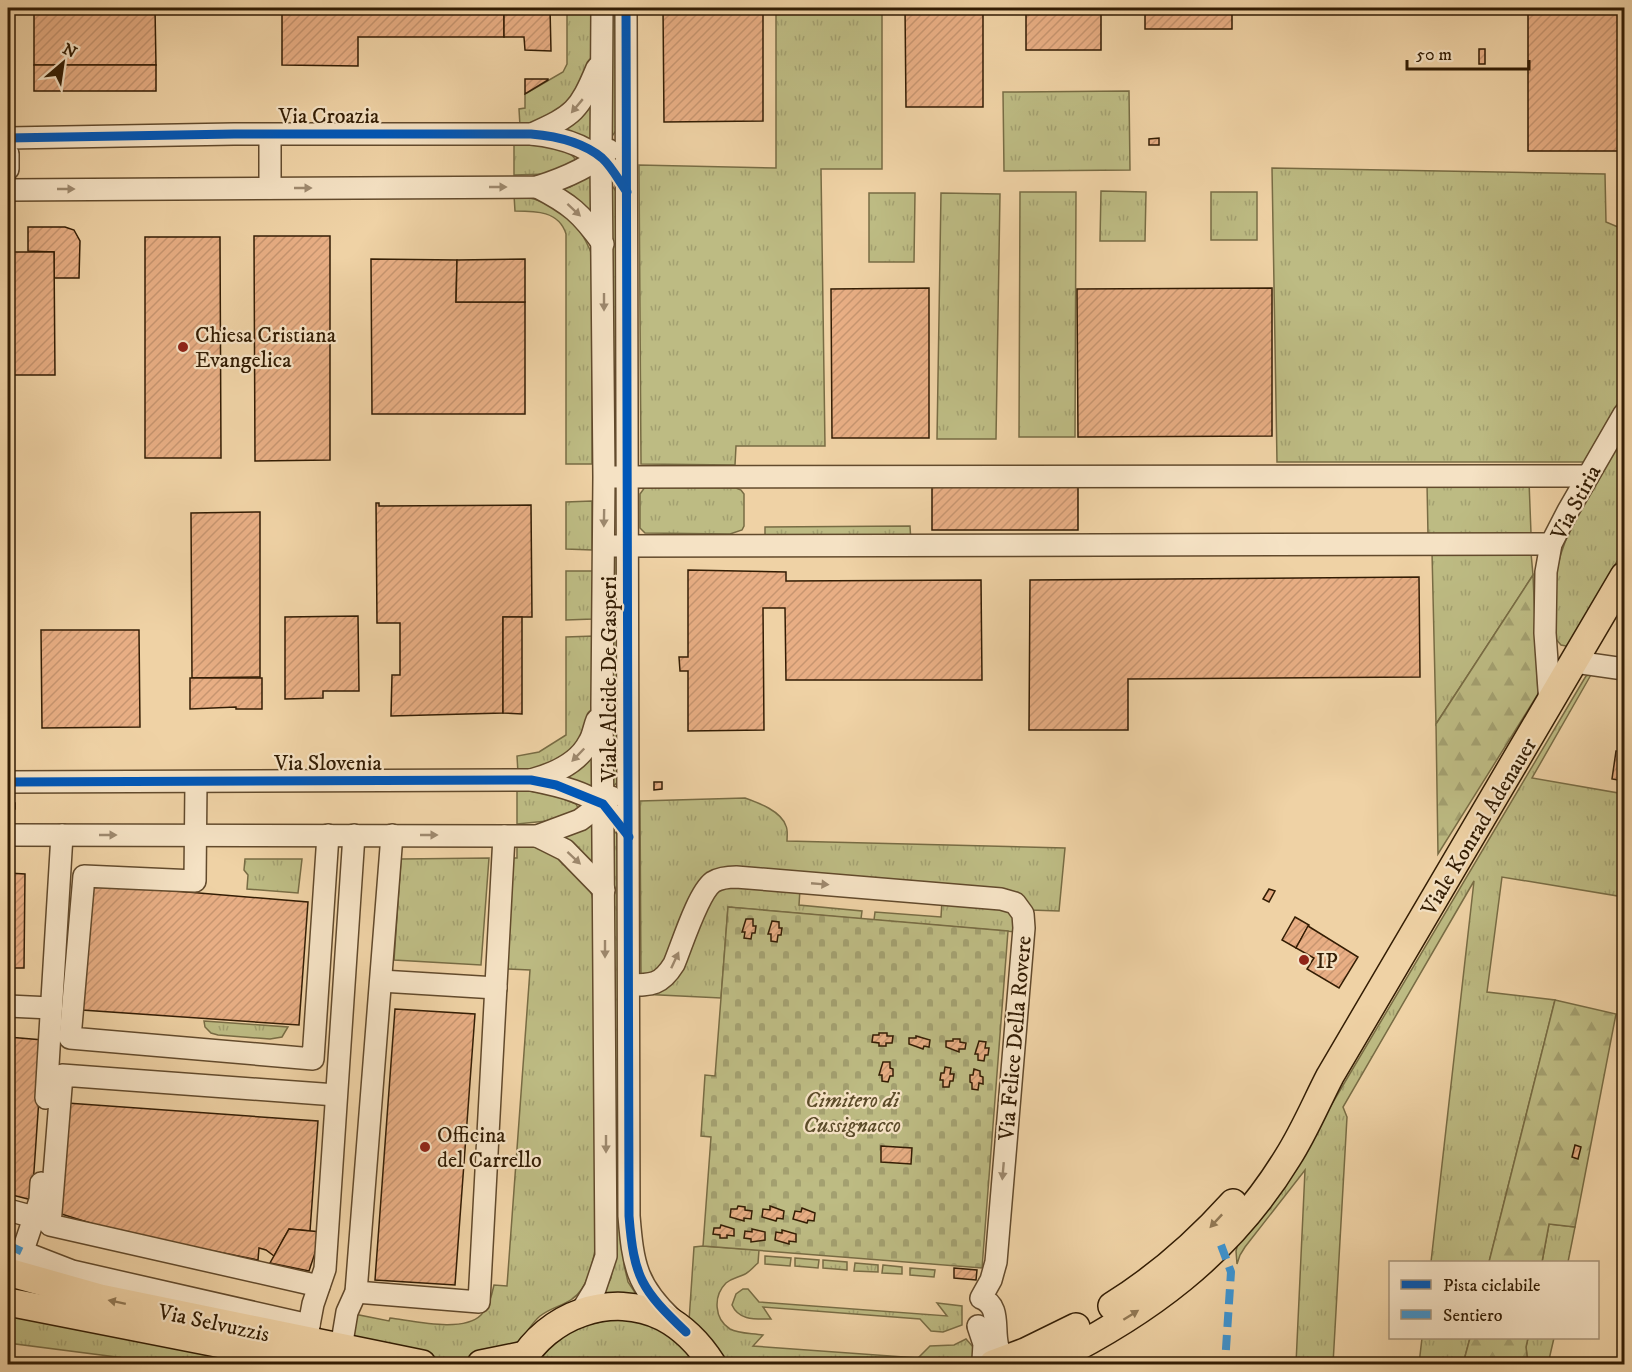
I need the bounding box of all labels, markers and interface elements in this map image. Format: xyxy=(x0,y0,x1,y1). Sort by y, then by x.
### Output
north arrow xyxy=(33,33,93,93)
scale bar xyxy=(1407,33,1528,71)
text: N xyxy=(59,39,80,63)
text: 50 m xyxy=(1416,44,1452,66)
one-way arrow xyxy=(571,98,584,114)
street label: Via Croazia xyxy=(278,103,380,130)
one-way arrow xyxy=(488,182,507,192)
one-way arrow xyxy=(293,183,312,193)
one-way arrow xyxy=(56,184,75,194)
one-way arrow xyxy=(567,203,582,217)
one-way arrow xyxy=(599,293,608,312)
place label: Chiesa Cristiana Evangelica xyxy=(195,322,337,374)
marker: Chiesa Cristiana Evangelica xyxy=(176,340,190,354)
street label: Via Stiria xyxy=(1545,460,1608,546)
one-way arrow xyxy=(599,509,609,528)
street label: Viale Alcide De Gasperi xyxy=(596,576,623,783)
street label: Viale Konrad Adenauer xyxy=(1415,732,1543,921)
one-way arrow xyxy=(572,747,586,761)
street label: Via Slovenia xyxy=(273,750,382,777)
one-way arrow xyxy=(98,830,117,840)
one-way arrow xyxy=(419,830,438,840)
one-way arrow xyxy=(567,851,582,865)
one-way arrow xyxy=(810,879,829,889)
street label: Via Felice Della Rovere xyxy=(993,935,1038,1142)
one-way arrow xyxy=(600,939,610,958)
place label: IP xyxy=(1316,948,1338,975)
one-way arrow xyxy=(671,951,680,968)
marker: IP xyxy=(1297,953,1311,967)
park label: Cimitero di Cussignacco xyxy=(803,1087,901,1139)
place label: Officina del Carrello xyxy=(437,1122,542,1174)
one-way arrow xyxy=(601,1134,611,1153)
marker: Officina del Carrello xyxy=(418,1140,432,1154)
one-way arrow xyxy=(998,1162,1008,1181)
one-way arrow xyxy=(1210,1214,1224,1228)
legend xyxy=(1389,1261,1599,1339)
text: Pista ciclabile xyxy=(1443,1275,1540,1297)
one-way arrow xyxy=(108,1297,127,1306)
street label: Via Selvuzzis xyxy=(155,1298,272,1348)
text: Sentiero xyxy=(1443,1305,1503,1327)
one-way arrow xyxy=(1123,1310,1139,1321)

